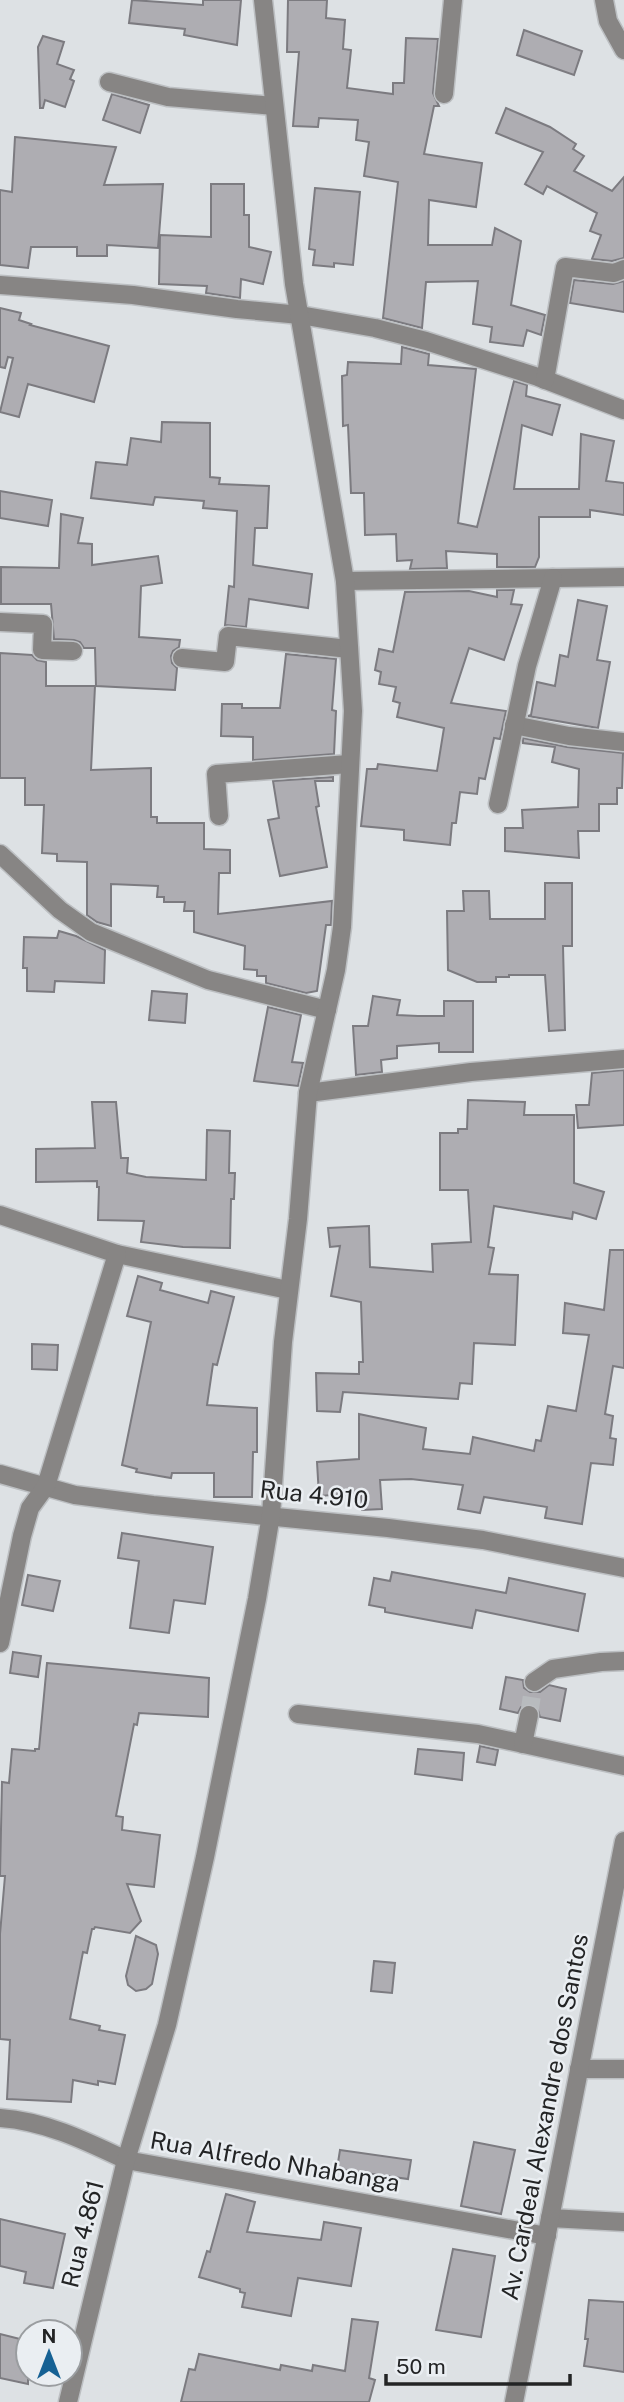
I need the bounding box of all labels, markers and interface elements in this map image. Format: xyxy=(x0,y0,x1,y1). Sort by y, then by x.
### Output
street label: Rua 4.910 xyxy=(258,1474,370,1514)
street label: Av. Cardeal Alexandre dos Santos xyxy=(495,1931,593,2302)
street label: Rua Alfredo Nhabanga xyxy=(148,2125,402,2197)
street label: Rua 4.861 xyxy=(55,2177,109,2290)
north arrow xyxy=(14,2318,84,2388)
text: N xyxy=(42,2325,56,2347)
scale bar xyxy=(386,2342,570,2386)
text: 50 m xyxy=(396,2354,446,2379)

